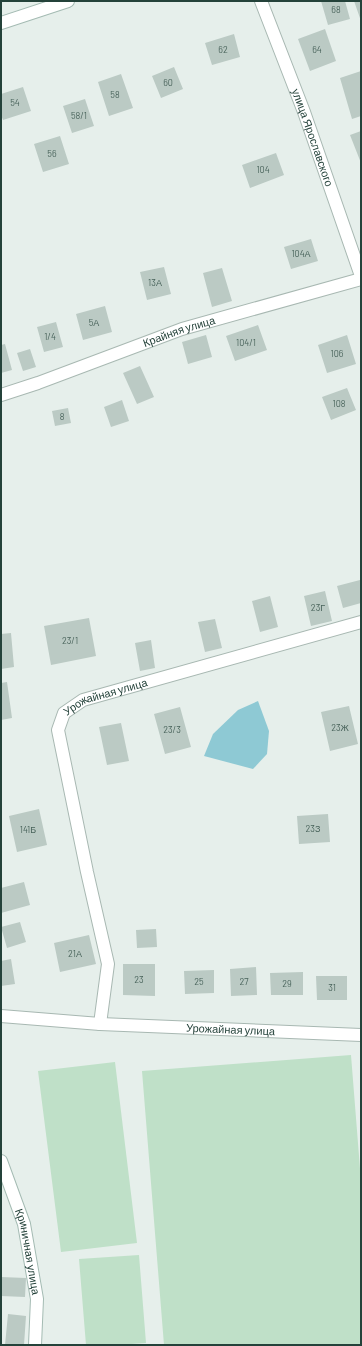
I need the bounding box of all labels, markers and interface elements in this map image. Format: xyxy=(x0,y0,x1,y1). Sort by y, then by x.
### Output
house number: 68 xyxy=(331,4,341,15)
house number: 62 xyxy=(218,44,228,55)
house number: 64 xyxy=(312,44,322,55)
house number: 60 xyxy=(163,77,173,88)
street label: улица Ярославского xyxy=(290,87,336,188)
house number: 58 xyxy=(110,89,120,100)
house number: 54 xyxy=(10,97,20,108)
house number: 58/1 xyxy=(71,110,87,121)
house number: 56 xyxy=(47,148,57,159)
house number: 104 xyxy=(256,164,270,175)
house number: 104А xyxy=(291,248,311,259)
house number: 13А xyxy=(148,277,162,288)
street label: Крайняя улица xyxy=(141,313,217,349)
house number: 5А xyxy=(89,317,99,328)
house number: 1/4 xyxy=(44,331,56,342)
house number: 104/1 xyxy=(236,337,256,348)
house number: 106 xyxy=(331,348,344,359)
house number: 108 xyxy=(333,398,346,409)
house number: 8 xyxy=(60,411,65,422)
house number: 23Г xyxy=(311,602,325,613)
house number: 23/1 xyxy=(62,635,78,646)
street label: Урожайная улица xyxy=(61,675,150,718)
house number: 23Ж xyxy=(331,722,350,733)
house number: 23/3 xyxy=(163,724,181,735)
house number: 23З xyxy=(306,823,320,834)
house number: 141Б xyxy=(20,824,36,835)
house number: 21А xyxy=(68,948,82,959)
house number: 23 xyxy=(134,974,144,985)
house number: 25 xyxy=(194,976,204,987)
house number: 27 xyxy=(239,976,249,987)
house number: 29 xyxy=(282,978,292,989)
house number: 31 xyxy=(328,982,336,993)
street label: Урожайная улица xyxy=(186,1021,276,1037)
street label: Криничная улица xyxy=(13,1207,43,1296)

